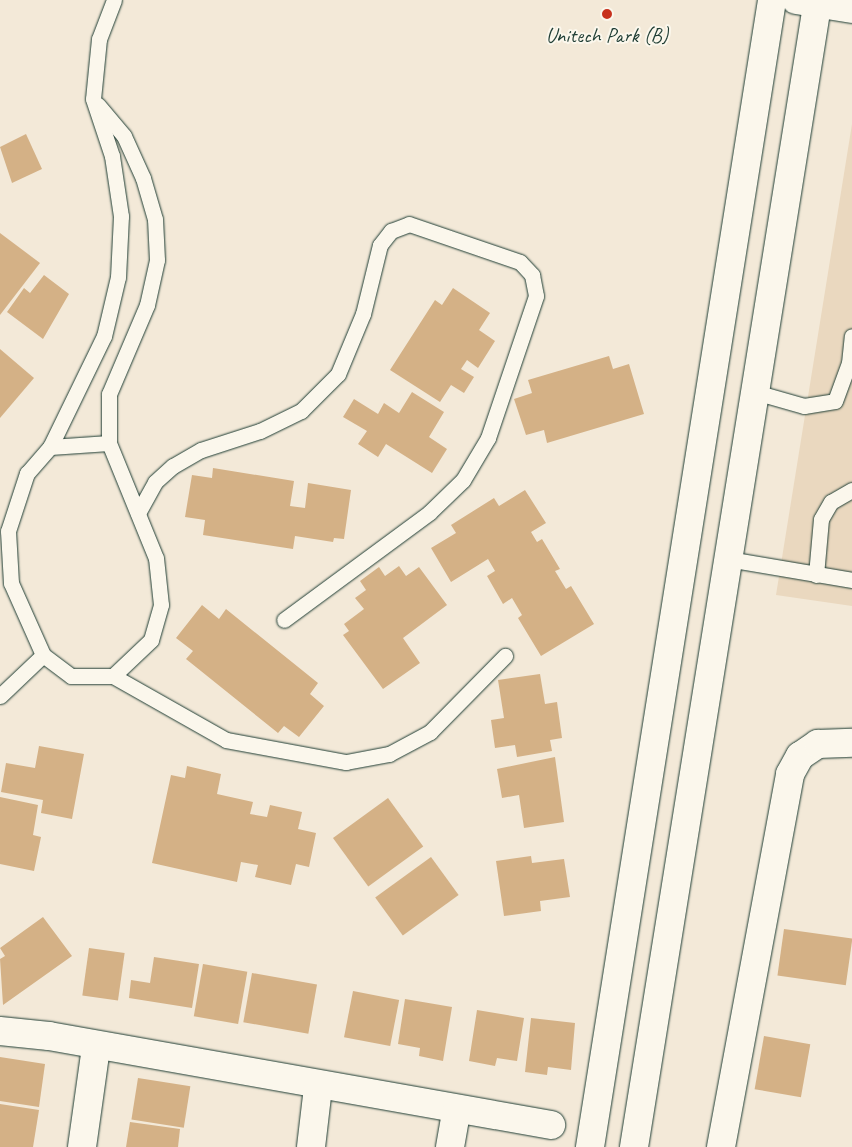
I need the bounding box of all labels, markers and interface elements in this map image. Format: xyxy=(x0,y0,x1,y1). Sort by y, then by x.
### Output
marker: Unitech Park (B) xyxy=(601,8,613,20)
place label: Unitech Park (B) xyxy=(545,22,669,48)

